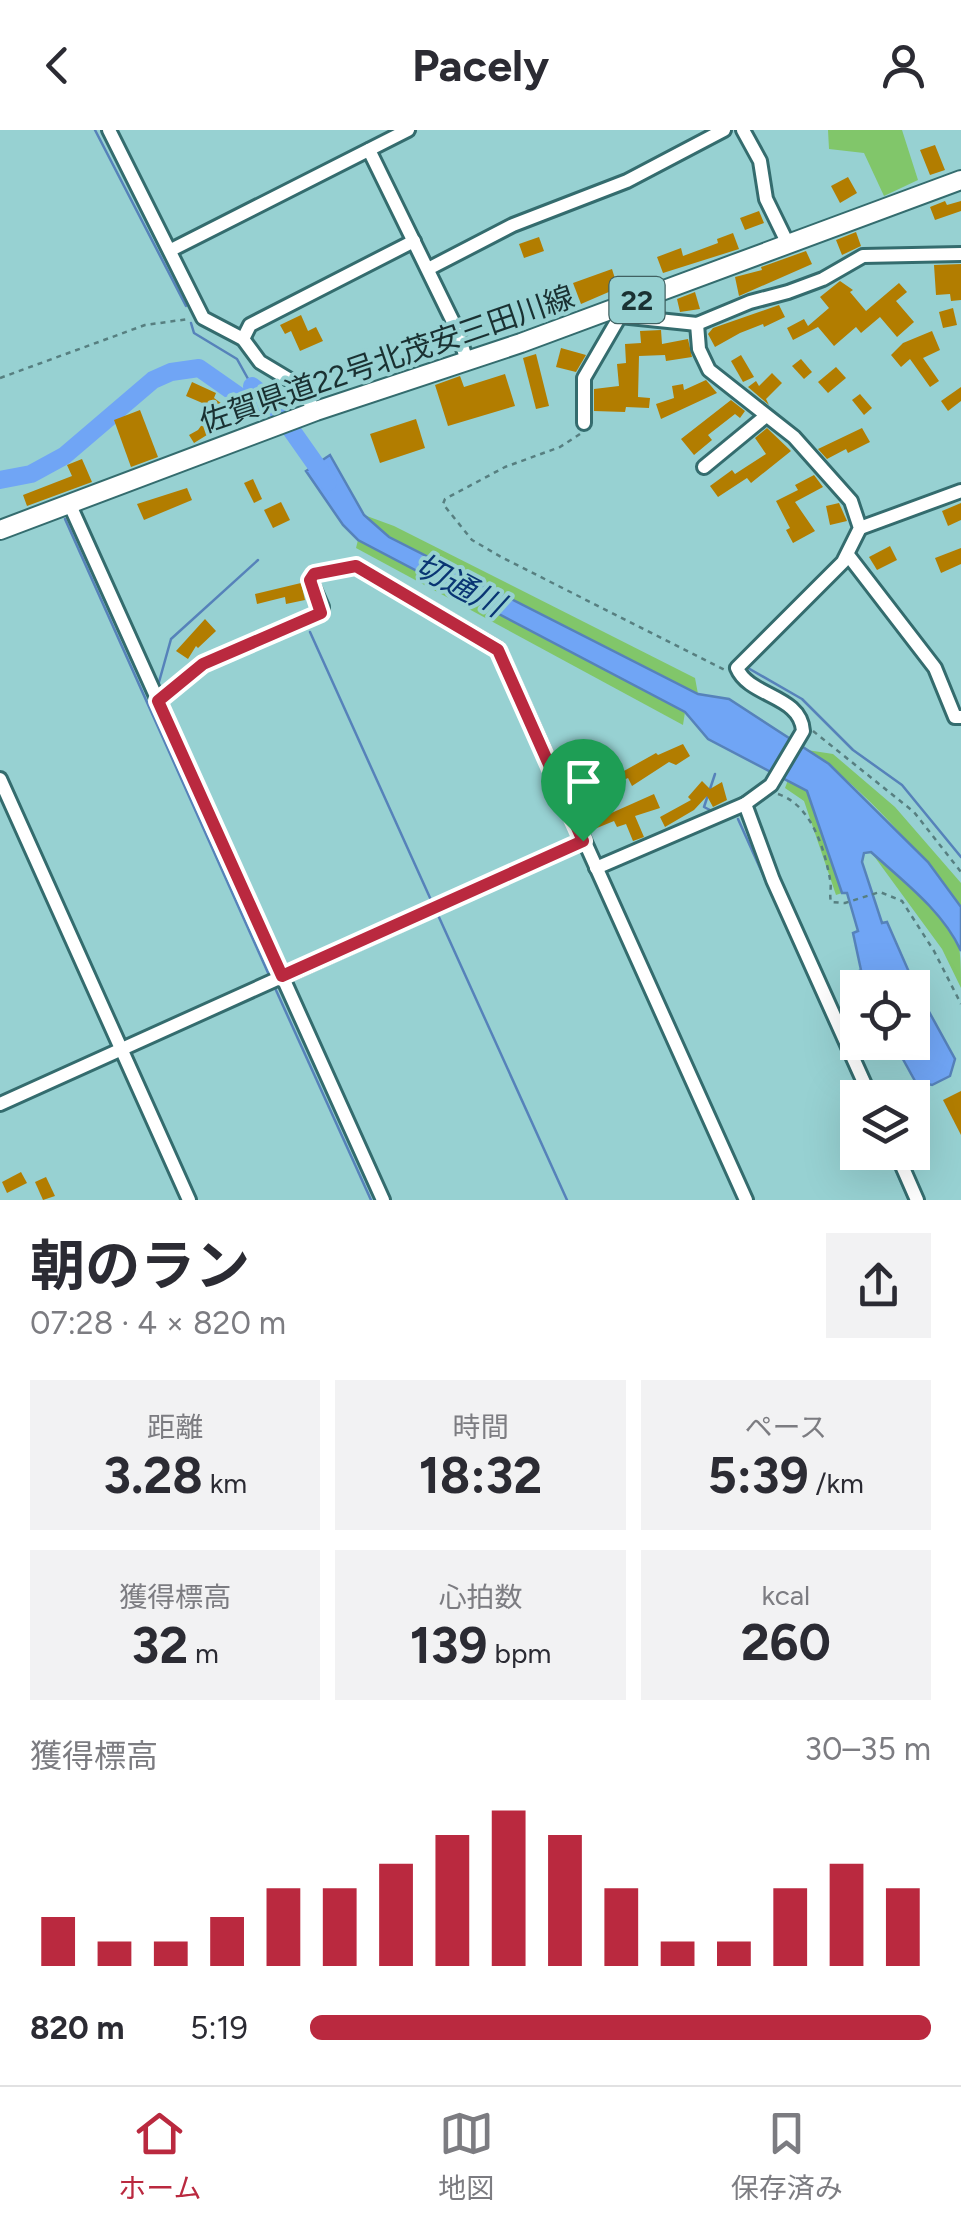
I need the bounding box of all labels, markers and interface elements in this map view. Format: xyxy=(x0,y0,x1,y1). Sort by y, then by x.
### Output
icon: back xyxy=(30,38,85,93)
text: Pacely xyxy=(412,38,549,92)
icon: person xyxy=(876,38,931,93)
street label: 佐賀県道22号北茂安三田川線 xyxy=(195,277,579,441)
road number: 22 xyxy=(610,277,664,323)
water label: 切通川 xyxy=(408,546,513,626)
pin xyxy=(541,739,626,842)
icon: arrive xyxy=(556,754,611,809)
map controls xyxy=(840,970,930,1170)
button: locate xyxy=(840,970,930,1060)
button: layers xyxy=(840,1080,930,1170)
text: 朝のラン xyxy=(30,1233,250,1299)
button: share xyxy=(826,1233,931,1338)
text: 07:28 · 4 × 820 m xyxy=(30,1304,286,1342)
text: 距離 xyxy=(147,1410,203,1444)
text: 時間 xyxy=(452,1410,509,1444)
text: ペース xyxy=(745,1410,827,1444)
text: 3.28 xyxy=(103,1445,203,1506)
text: 18:32 xyxy=(419,1445,542,1506)
text: 5:39 xyxy=(708,1445,809,1506)
text: km xyxy=(203,1466,247,1500)
text: /km xyxy=(809,1466,864,1500)
text: kcal xyxy=(761,1578,810,1612)
text: 獲得標高 xyxy=(119,1580,231,1614)
text: 心拍数 xyxy=(438,1580,523,1614)
text: 260 xyxy=(741,1612,831,1673)
text: 32 xyxy=(131,1615,188,1676)
text: 139 xyxy=(410,1615,488,1676)
text: m xyxy=(188,1636,219,1670)
text: bpm xyxy=(488,1636,551,1670)
text: 30–35 m xyxy=(805,1730,931,1768)
text: 獲得標高 xyxy=(30,1737,158,1775)
text: 820 m xyxy=(30,2009,124,2047)
text: 5:19 xyxy=(190,2009,248,2047)
tab: ホーム xyxy=(118,2106,201,2206)
tab: 地図 xyxy=(438,2106,494,2206)
tab: 保存済み xyxy=(731,2106,843,2206)

